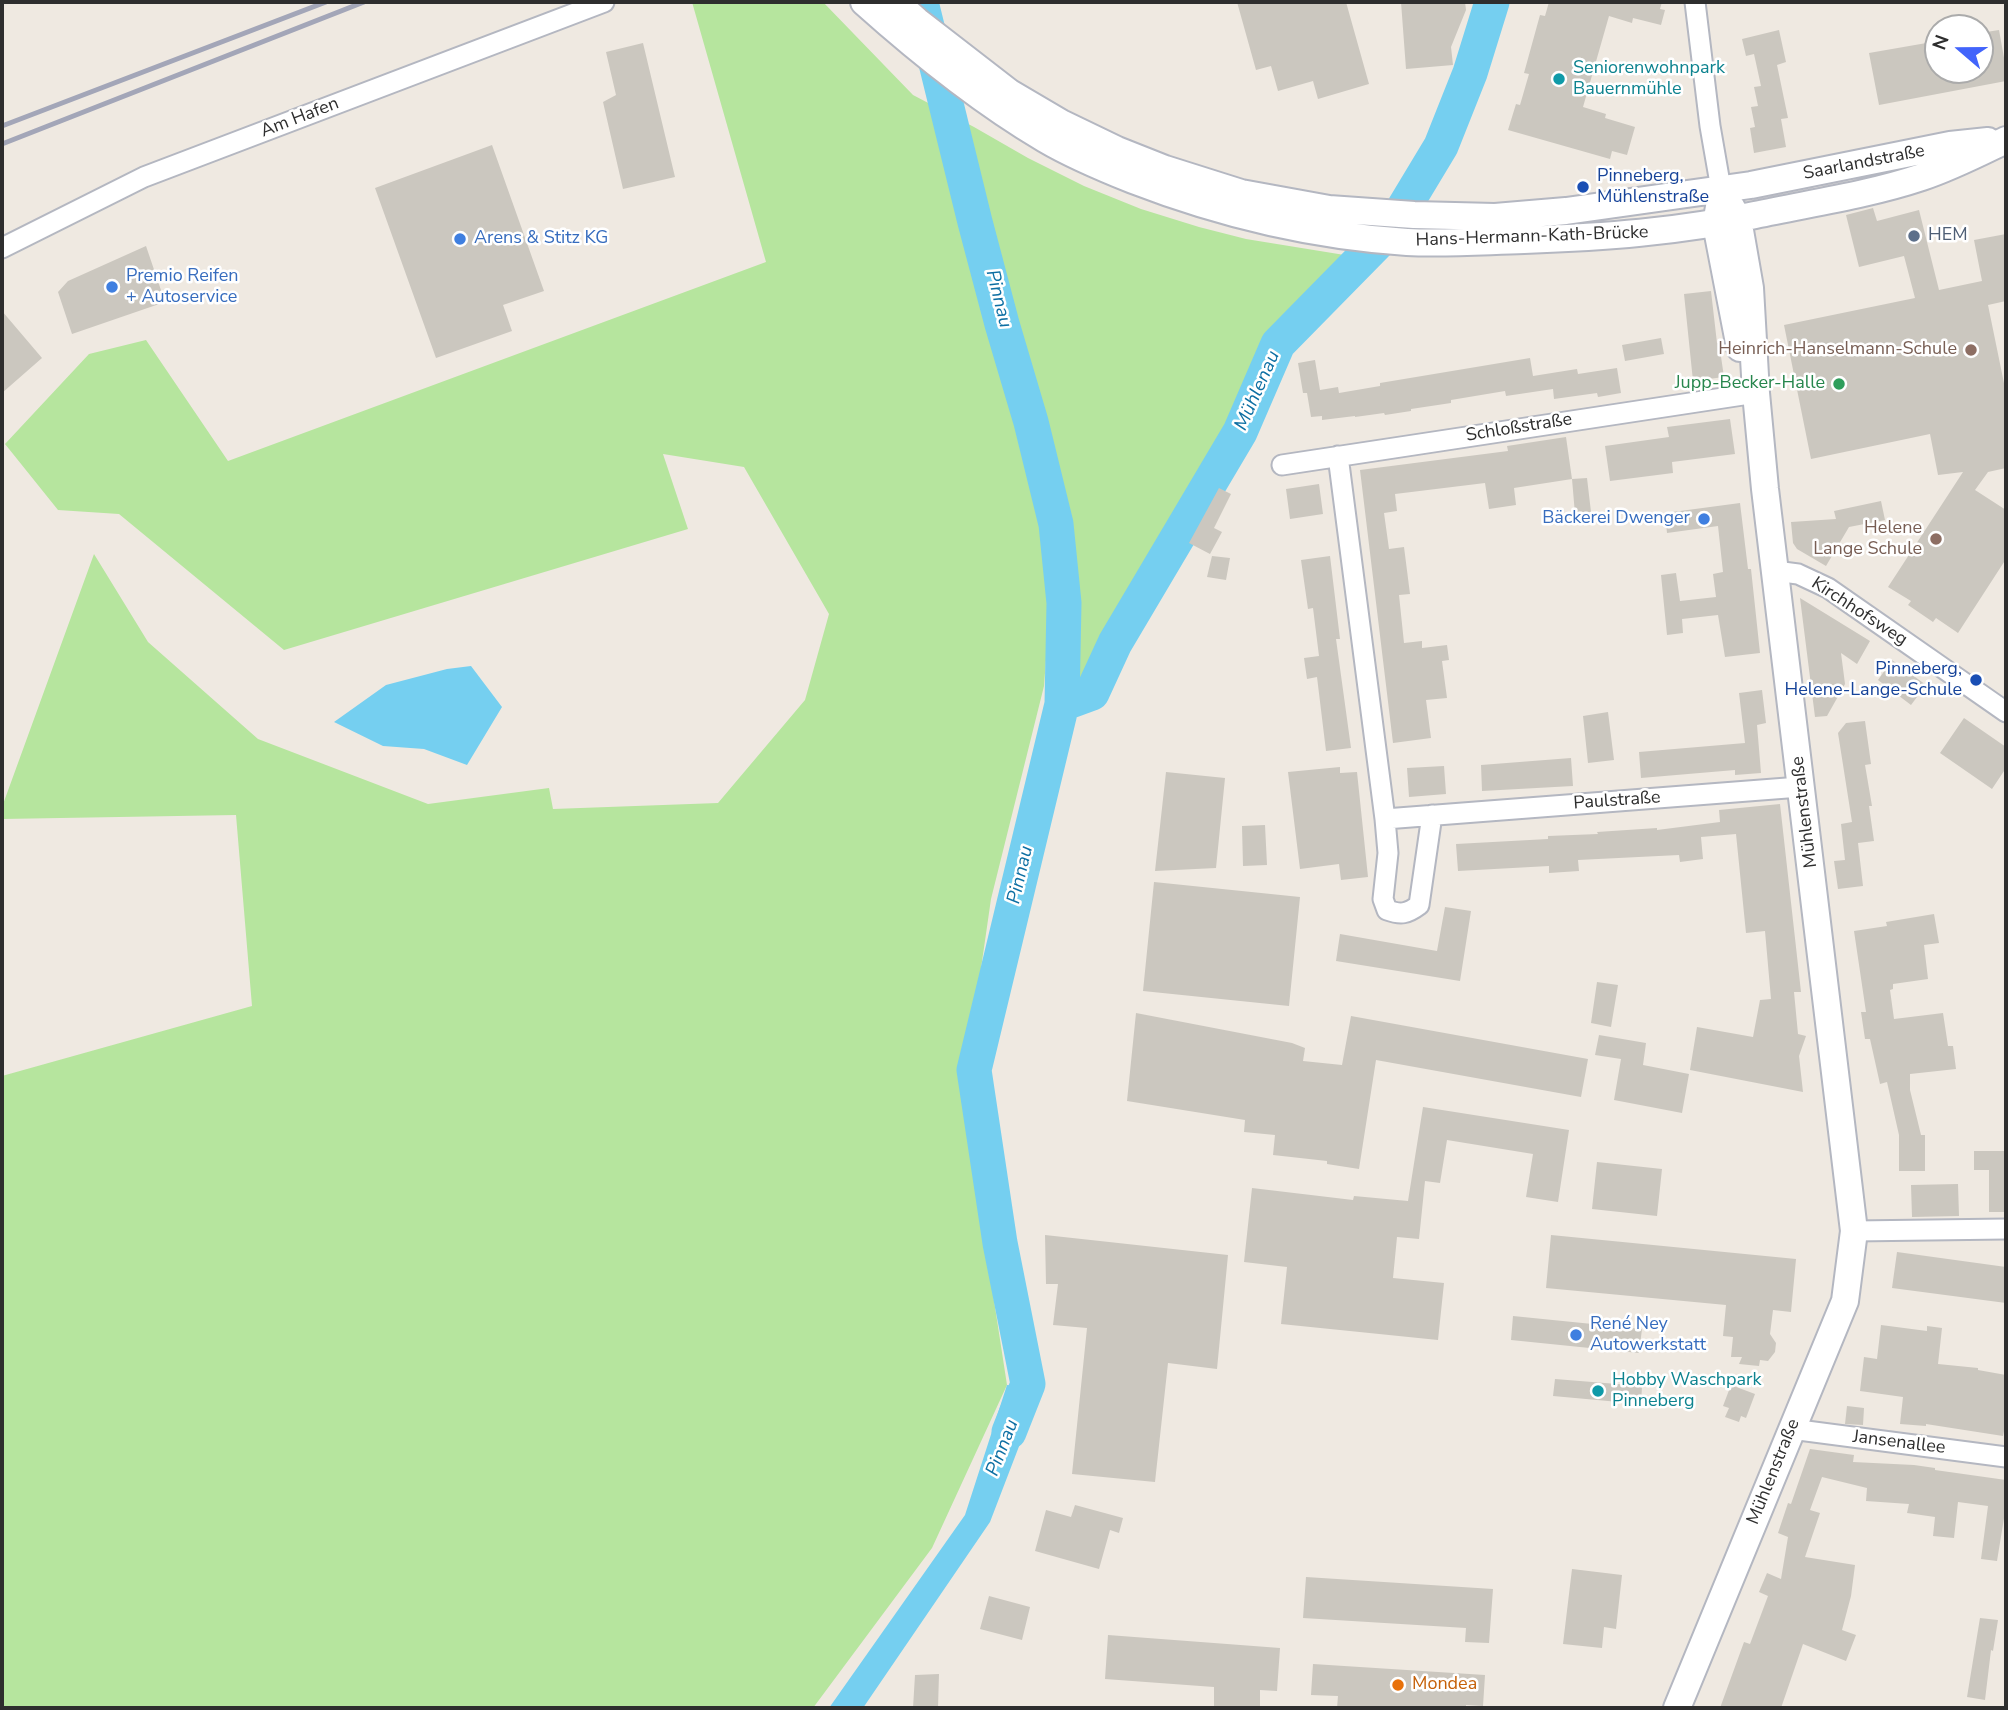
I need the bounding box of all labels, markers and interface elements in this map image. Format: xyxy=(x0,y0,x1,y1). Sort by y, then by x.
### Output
north arrow xyxy=(1924,14,1994,84)
text: N xyxy=(1926,31,1956,54)
place label: Seniorenwohnpark Bauernmühle xyxy=(1573,58,1725,100)
marker: Seniorenwohnpark Bauernmühle xyxy=(1551,71,1567,87)
street label: Am Hafen xyxy=(258,93,342,143)
street label: Saarlandstraße xyxy=(1801,141,1927,185)
place label: Pinneberg, Mühlenstraße xyxy=(1597,166,1709,208)
marker: Pinneberg, Mühlenstraße xyxy=(1575,179,1591,195)
street label: Hans-Hermann-Kath-Brücke xyxy=(1415,222,1649,252)
place label: HEM xyxy=(1928,225,1968,247)
place label: Arens & Stitz KG xyxy=(474,228,608,250)
marker: HEM xyxy=(1906,228,1922,244)
marker: Arens & Stitz KG xyxy=(452,231,468,247)
place label: Premio Reifen + Autoservice xyxy=(126,266,238,308)
water label: Pinnau xyxy=(980,268,1016,330)
marker: Premio Reifen + Autoservice xyxy=(104,279,120,295)
place label: Heinrich-Hanselmann-Schule xyxy=(1718,339,1957,361)
marker: Heinrich-Hanselmann-Schule xyxy=(1963,342,1979,358)
water label: Mühlenau xyxy=(1230,348,1286,434)
place label: Jupp-Becker-Halle xyxy=(1675,373,1825,395)
marker: Jupp-Becker-Halle xyxy=(1831,376,1847,392)
street label: Schloßstraße xyxy=(1464,409,1574,447)
place label: Bäckerei Dwenger xyxy=(1542,508,1690,530)
marker: Bäckerei Dwenger xyxy=(1696,511,1712,527)
place label: Helene Lange Schule xyxy=(1813,518,1922,560)
marker: Helene Lange Schule xyxy=(1928,531,1944,547)
street label: Kirchhofsweg xyxy=(1807,573,1911,651)
place label: Pinneberg, Helene-Lange-Schule xyxy=(1785,659,1962,702)
marker: Pinneberg, Helene-Lange-Schule xyxy=(1968,672,1984,688)
street label: Mühlenstraße xyxy=(1787,755,1823,869)
street label: Paulstraße xyxy=(1573,787,1661,815)
water label: Pinnau xyxy=(1003,844,1039,906)
place label: René Ney Autowerkstatt xyxy=(1590,1314,1706,1356)
marker: René Ney Autowerkstatt xyxy=(1568,1327,1584,1343)
place label: Hobby Waschpark Pinneberg xyxy=(1612,1370,1761,1412)
marker: Hobby Waschpark Pinneberg xyxy=(1590,1383,1606,1399)
water label: Pinnau xyxy=(982,1416,1024,1480)
street label: Mühlenstraße xyxy=(1743,1416,1805,1528)
street label: Jansenallee xyxy=(1851,1427,1947,1459)
place label: Mondea xyxy=(1412,1674,1477,1696)
marker: Mondea xyxy=(1390,1677,1406,1693)

